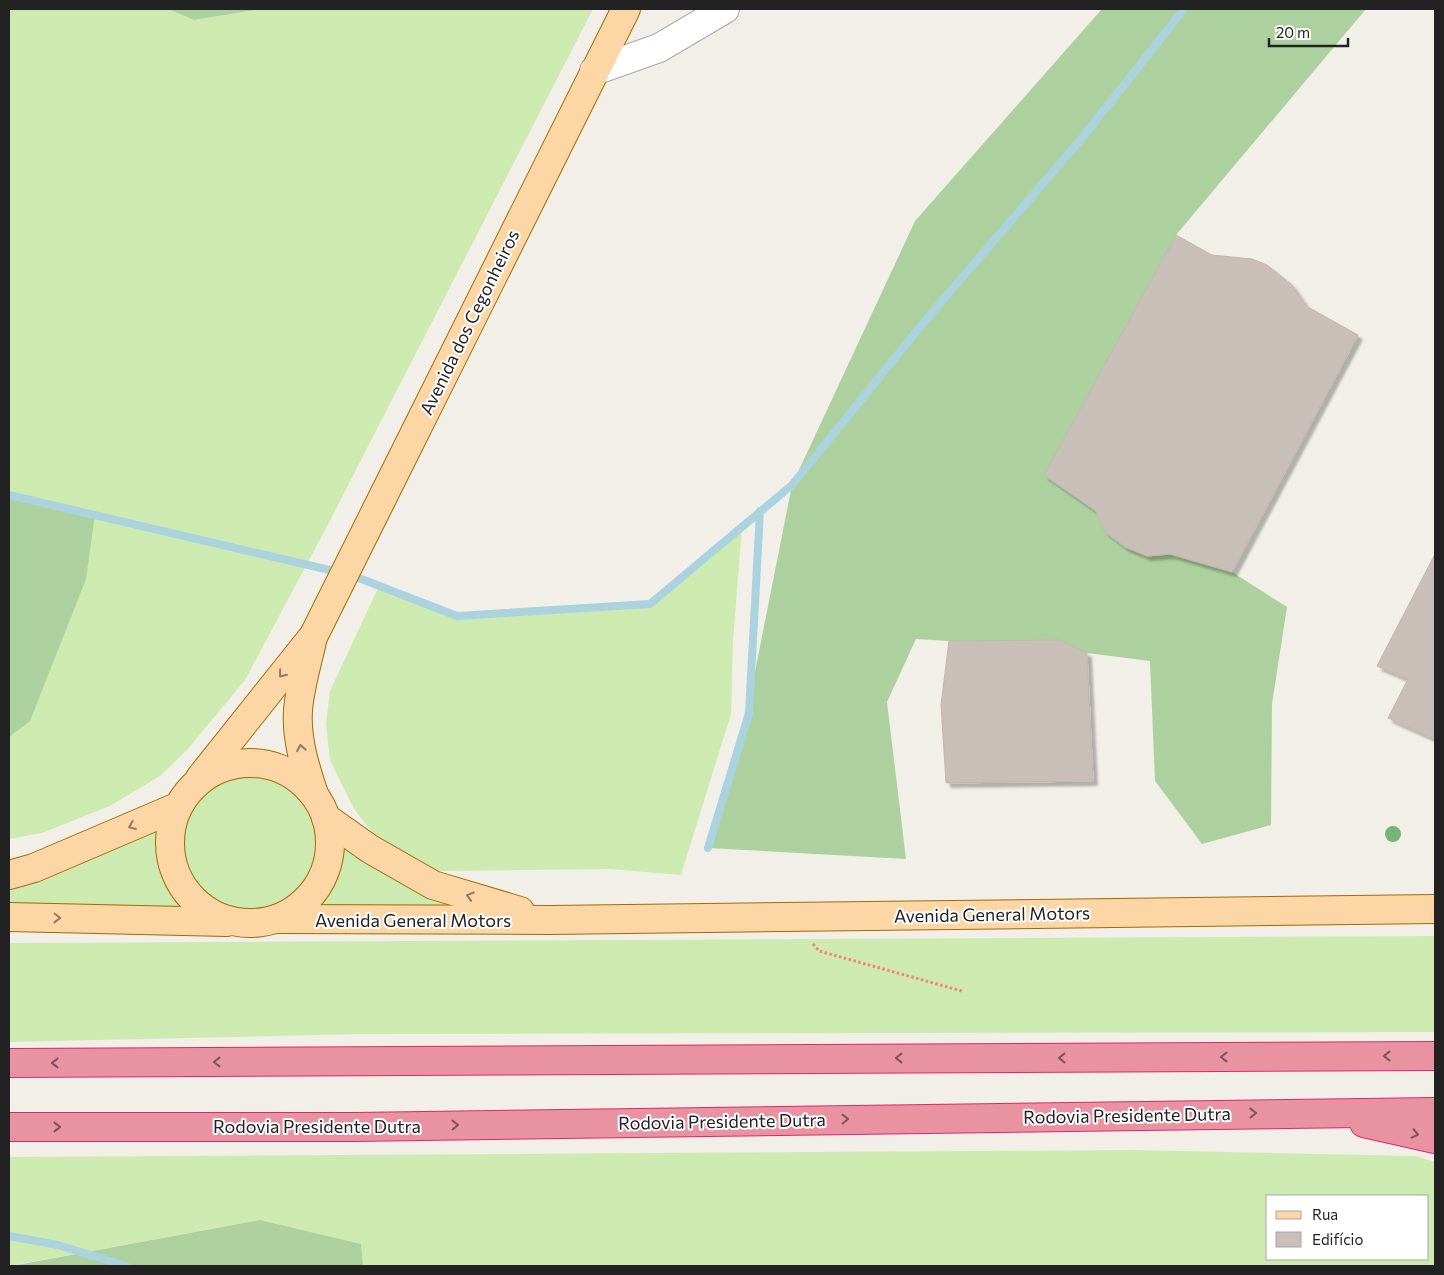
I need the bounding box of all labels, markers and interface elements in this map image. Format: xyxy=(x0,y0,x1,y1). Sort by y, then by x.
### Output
scale bar xyxy=(1269,15,1348,47)
text: 20 m xyxy=(1276,23,1310,41)
street label: Avenida dos Cegonheiros xyxy=(415,226,523,418)
one-way arrow xyxy=(279,669,288,678)
one-way arrow xyxy=(296,743,306,752)
one-way arrow xyxy=(128,820,137,831)
one-way arrow xyxy=(466,891,474,901)
street label: Avenida General Motors xyxy=(894,901,1090,927)
street label: Avenida General Motors xyxy=(315,909,511,931)
one-way arrow xyxy=(54,913,62,923)
one-way arrow xyxy=(1382,1051,1390,1061)
one-way arrow xyxy=(1220,1052,1228,1062)
one-way arrow xyxy=(895,1053,902,1063)
one-way arrow xyxy=(1057,1053,1065,1063)
one-way arrow xyxy=(213,1057,220,1067)
one-way arrow xyxy=(50,1058,58,1068)
street label: Rodovia Presidente Dutra xyxy=(1023,1102,1231,1128)
street label: Rodovia Presidente Dutra xyxy=(618,1108,826,1134)
one-way arrow xyxy=(1250,1108,1257,1118)
one-way arrow xyxy=(842,1114,850,1124)
street label: Rodovia Presidente Dutra xyxy=(213,1115,421,1137)
one-way arrow xyxy=(452,1120,460,1130)
one-way arrow xyxy=(54,1122,62,1132)
one-way arrow xyxy=(1411,1128,1420,1139)
legend xyxy=(1266,1195,1429,1260)
text: Rua xyxy=(1312,1205,1338,1223)
text: Edifício xyxy=(1312,1230,1363,1248)

